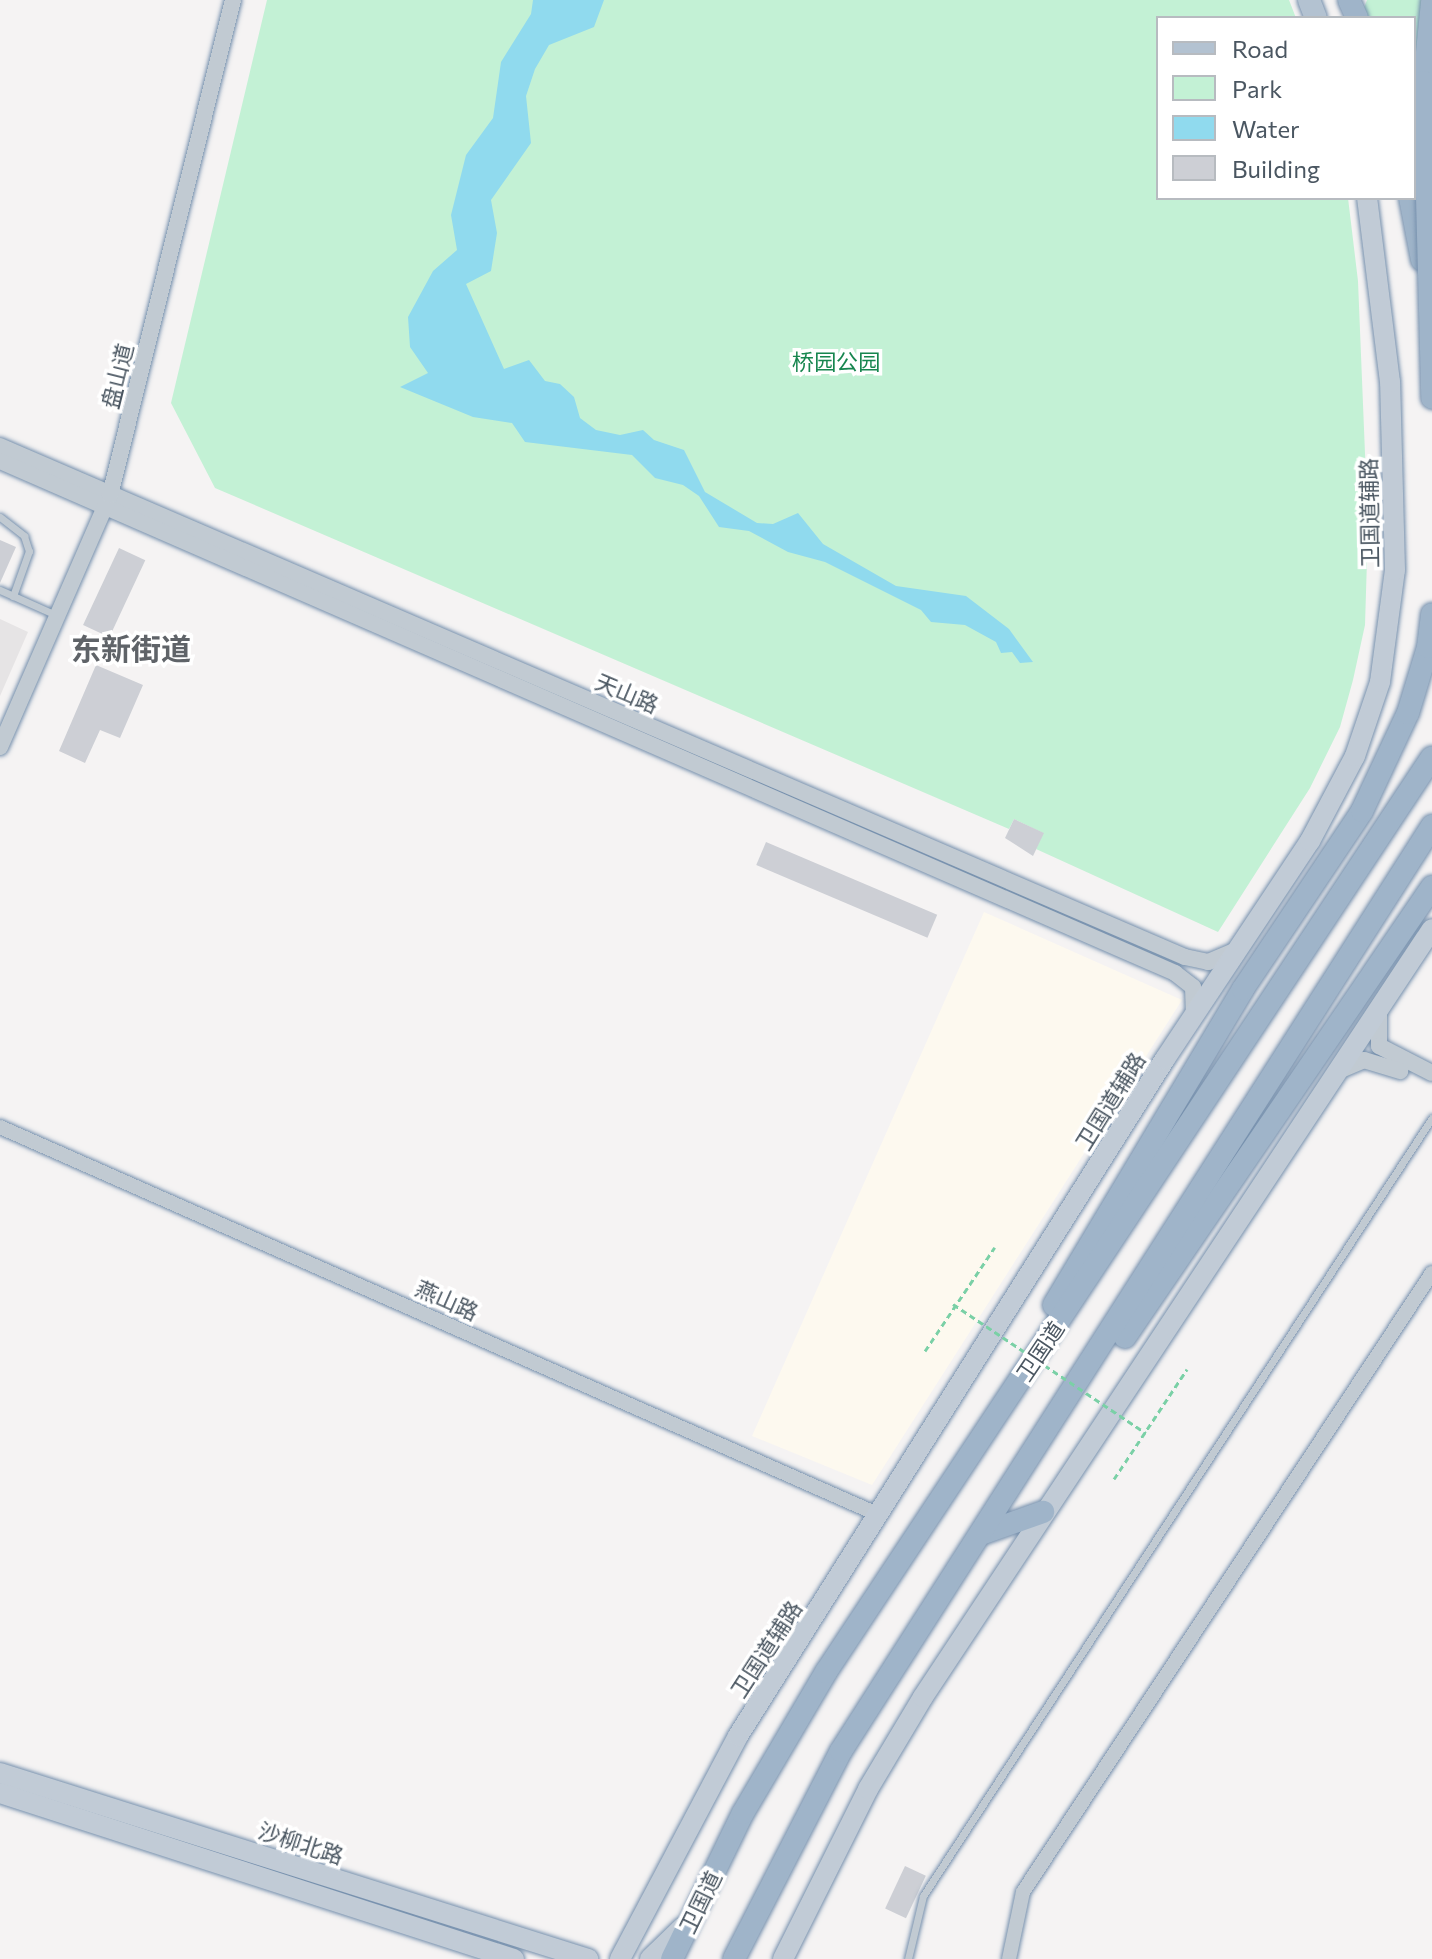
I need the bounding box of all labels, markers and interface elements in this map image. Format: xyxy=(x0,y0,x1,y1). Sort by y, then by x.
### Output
legend xyxy=(1156,16,1416,200)
text: Road xyxy=(1232,34,1288,63)
text: Park xyxy=(1232,74,1282,103)
text: Water xyxy=(1232,114,1300,143)
text: Building xyxy=(1232,154,1320,183)
street label: 盘山道 xyxy=(96,341,138,411)
park label: 桥园公园 xyxy=(792,349,880,375)
street label: 卫国道辅路 xyxy=(1355,458,1383,568)
district label: 东新街道 xyxy=(71,630,191,666)
street label: 天山路 xyxy=(591,668,663,718)
street label: 卫国道辅路 xyxy=(1070,1047,1150,1155)
street label: 燕山路 xyxy=(411,1275,483,1325)
street label: 卫国道 xyxy=(1011,1316,1069,1386)
street label: 卫国道辅路 xyxy=(725,1596,807,1702)
street label: 沙柳北路 xyxy=(255,1817,347,1869)
street label: 卫国道 xyxy=(674,1867,726,1937)

